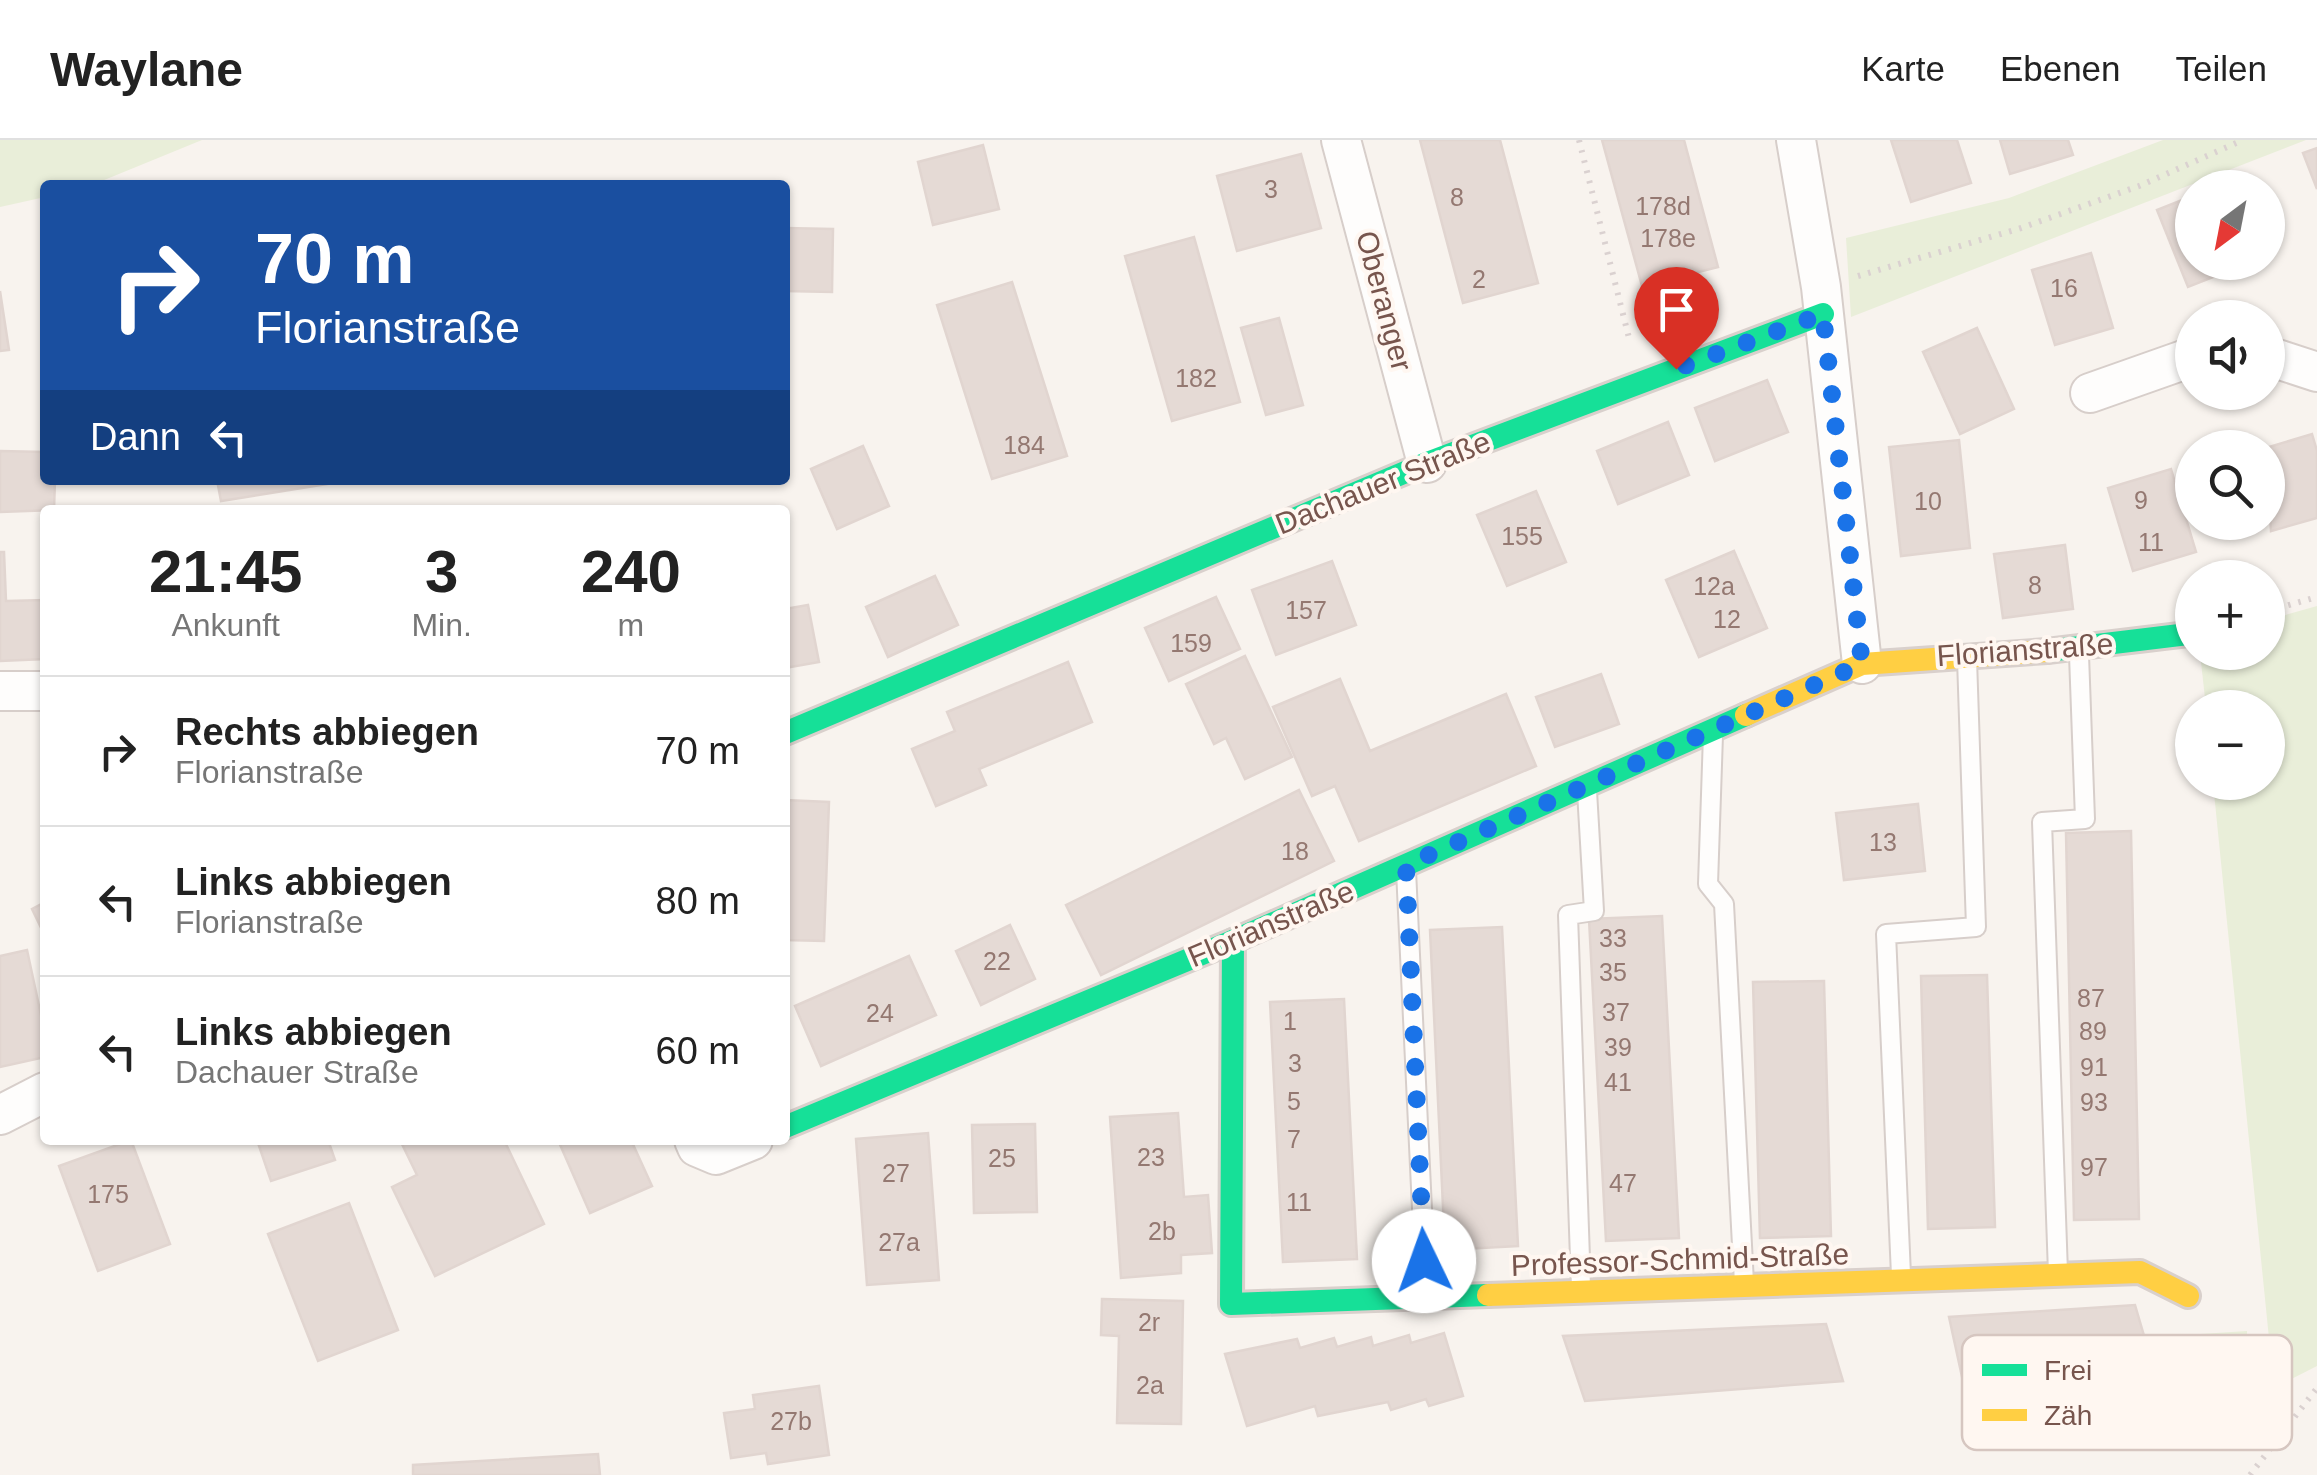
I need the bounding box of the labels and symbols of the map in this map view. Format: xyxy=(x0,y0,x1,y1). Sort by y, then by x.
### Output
north arrow xyxy=(2175,170,2285,280)
house number: 3 xyxy=(1264,175,1278,203)
house number: 8 xyxy=(1450,183,1464,211)
house number: 178d xyxy=(1635,192,1691,220)
house number: 178e xyxy=(1640,224,1696,252)
street label: Oberanger xyxy=(1350,227,1419,374)
house number: 2 xyxy=(1472,265,1486,293)
pin xyxy=(1634,267,1719,370)
house number: 16 xyxy=(2050,274,2078,302)
house number: 182 xyxy=(1175,364,1217,392)
street label: Dachauer Straße xyxy=(1271,424,1495,541)
house number: 184 xyxy=(1003,431,1045,459)
house number: 9 xyxy=(2134,486,2148,514)
house number: 10 xyxy=(1914,487,1942,515)
house number: 155 xyxy=(1501,522,1543,550)
house number: 11 xyxy=(2138,528,2164,556)
house number: 8 xyxy=(2028,571,2042,599)
house number: 12a xyxy=(1693,572,1735,600)
house number: 157 xyxy=(1285,596,1327,624)
house number: 12 xyxy=(1713,605,1741,633)
street label: Florianstraße xyxy=(1936,627,2114,672)
house number: 159 xyxy=(1170,629,1212,657)
house number: 13 xyxy=(1869,828,1897,856)
house number: 18 xyxy=(1281,837,1309,865)
street label: Florianstraße xyxy=(1183,874,1359,973)
house number: 33 xyxy=(1599,924,1627,952)
house number: 22 xyxy=(983,947,1011,975)
house number: 35 xyxy=(1599,958,1627,986)
house number: 87 xyxy=(2077,984,2105,1012)
house number: 37 xyxy=(1602,998,1630,1026)
house number: 24 xyxy=(866,999,894,1027)
house number: 1 xyxy=(1283,1007,1297,1035)
house number: 89 xyxy=(2079,1017,2107,1045)
house number: 39 xyxy=(1604,1033,1632,1061)
house number: 3 xyxy=(1288,1049,1302,1077)
house number: 91 xyxy=(2080,1053,2108,1081)
house number: 41 xyxy=(1604,1068,1632,1096)
house number: 5 xyxy=(1287,1087,1301,1115)
house number: 93 xyxy=(2080,1088,2108,1116)
house number: 7 xyxy=(1287,1125,1301,1153)
house number: 23 xyxy=(1137,1143,1165,1171)
house number: 25 xyxy=(988,1144,1016,1172)
house number: 97 xyxy=(2080,1153,2108,1181)
house number: 27 xyxy=(882,1159,910,1187)
house number: 47 xyxy=(1609,1169,1637,1197)
house number: 175 xyxy=(87,1180,129,1208)
house number: 11 xyxy=(1286,1188,1312,1216)
position arrow xyxy=(1372,1209,1476,1313)
house number: 2b xyxy=(1148,1217,1176,1245)
house number: 27a xyxy=(878,1228,920,1256)
street label: Professor-Schmid-Straße xyxy=(1510,1237,1850,1282)
house number: 2r xyxy=(1138,1308,1160,1336)
legend xyxy=(1962,1335,2292,1450)
text: Frei xyxy=(2044,1355,2092,1386)
house number: 2a xyxy=(1136,1371,1164,1399)
text: Zäh xyxy=(2044,1400,2092,1431)
house number: 27b xyxy=(770,1407,812,1435)

